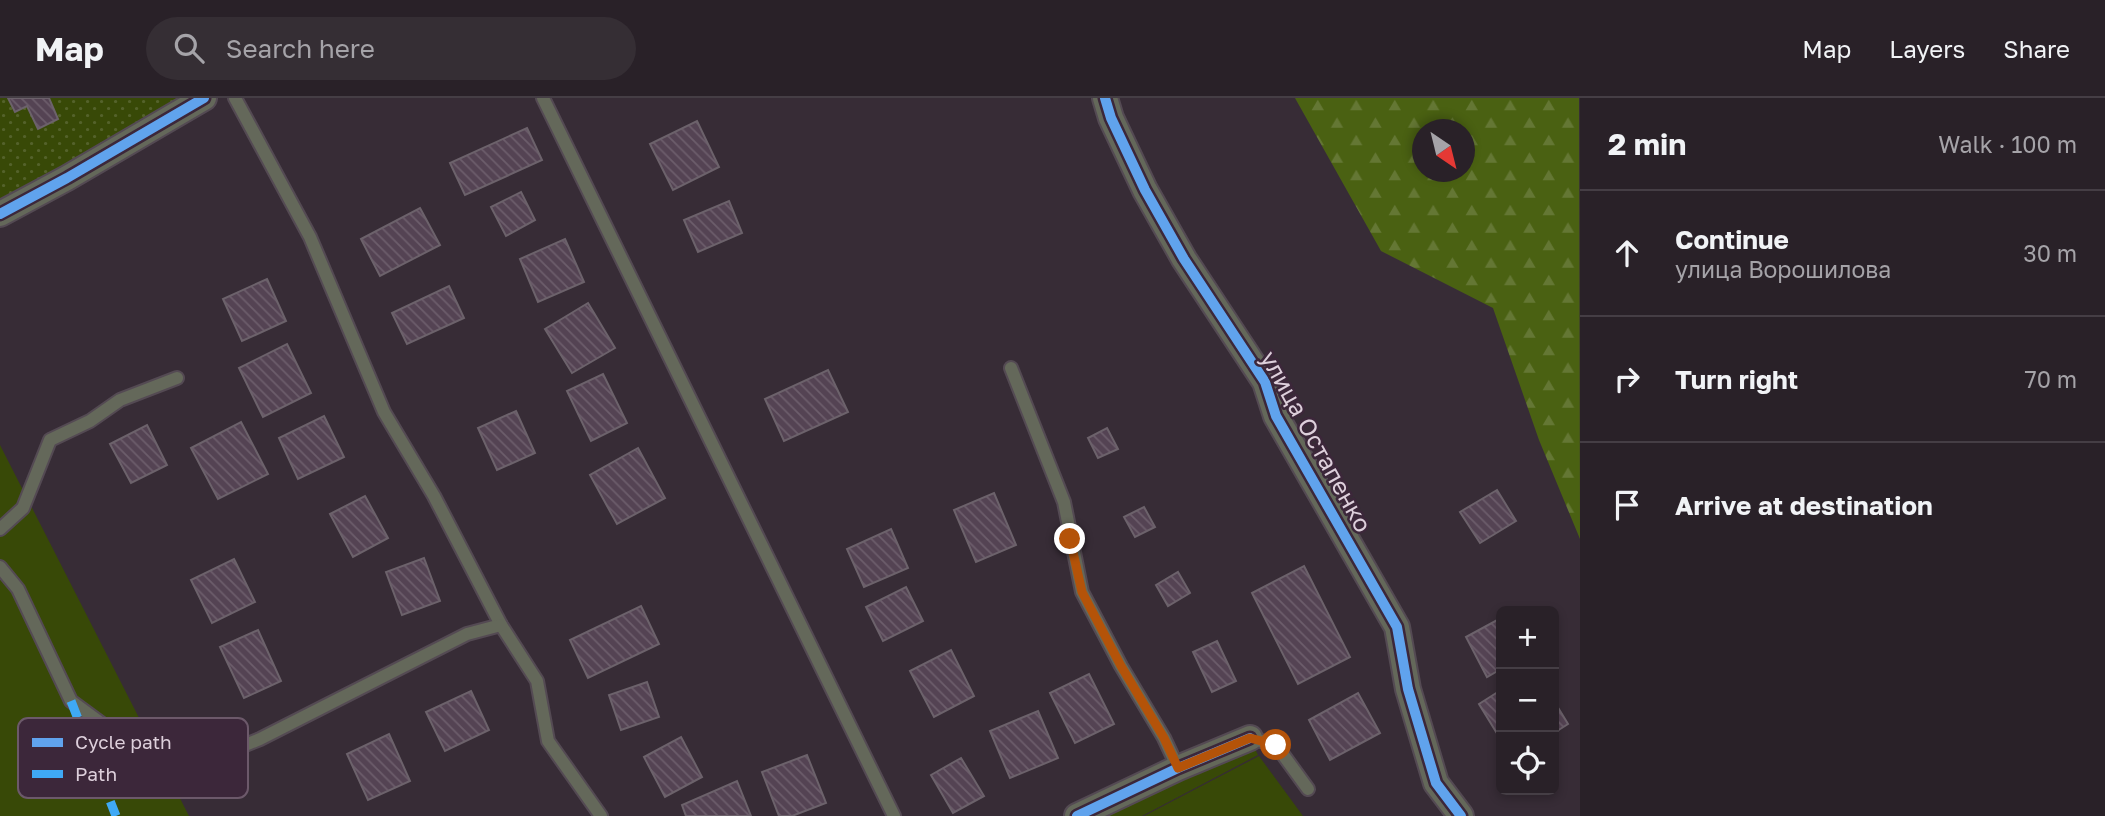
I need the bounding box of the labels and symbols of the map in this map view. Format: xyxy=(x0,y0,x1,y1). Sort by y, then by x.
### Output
north arrow xyxy=(1412,119,1475,182)
street label: улица Остапенко xyxy=(1255,345,1379,537)
route end xyxy=(1054,523,1085,554)
legend xyxy=(18,718,248,798)
route start xyxy=(1260,729,1291,760)
text: Cycle path xyxy=(75,730,172,753)
text: Path xyxy=(75,762,117,785)

